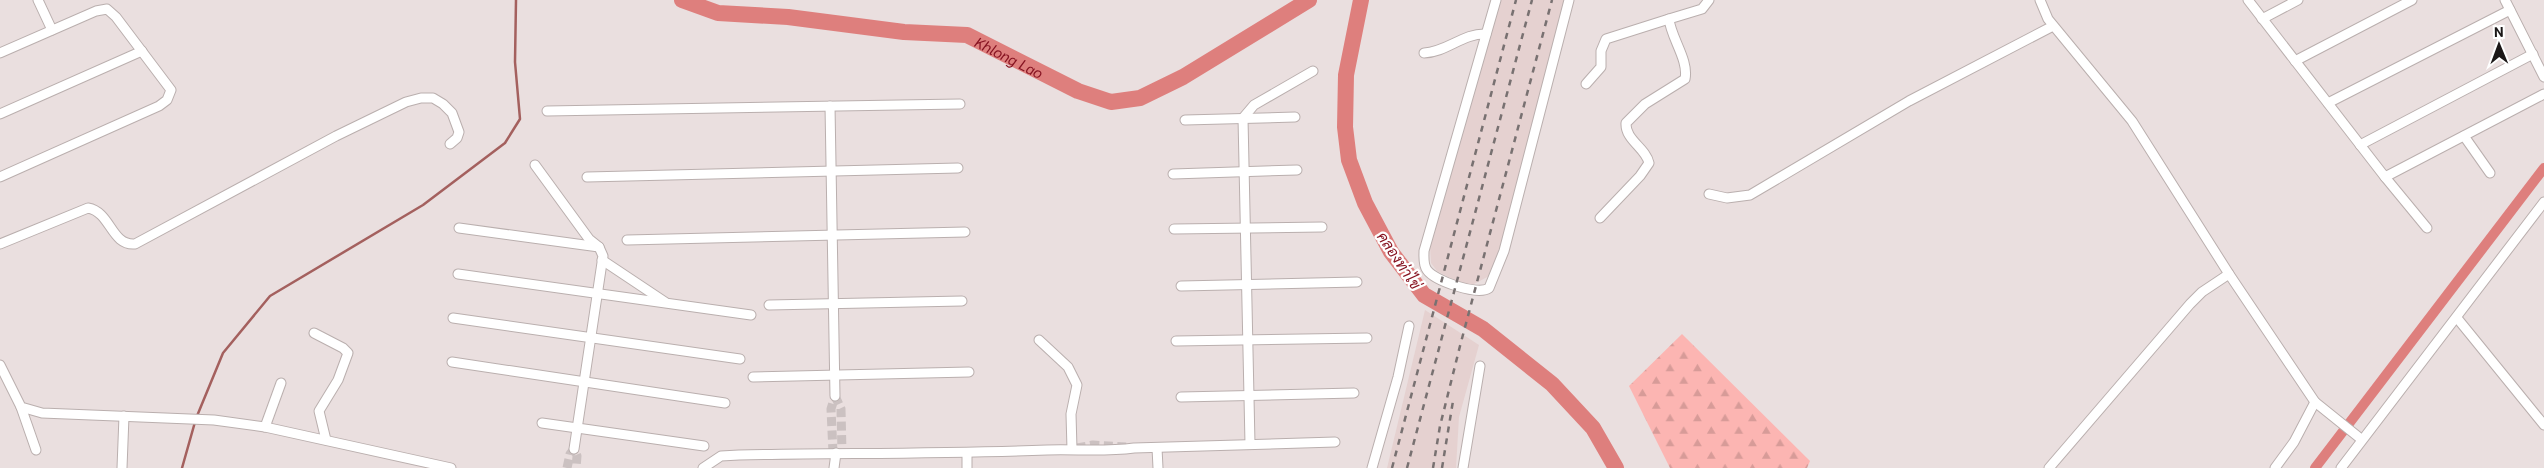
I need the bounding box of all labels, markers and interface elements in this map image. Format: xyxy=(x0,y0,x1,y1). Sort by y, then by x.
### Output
north arrow xyxy=(2474,20,2524,70)
text: N xyxy=(2494,22,2504,40)
water label: Khlong Lao xyxy=(972,31,1047,82)
water label: คลองท่าไข่ xyxy=(1374,228,1427,293)

